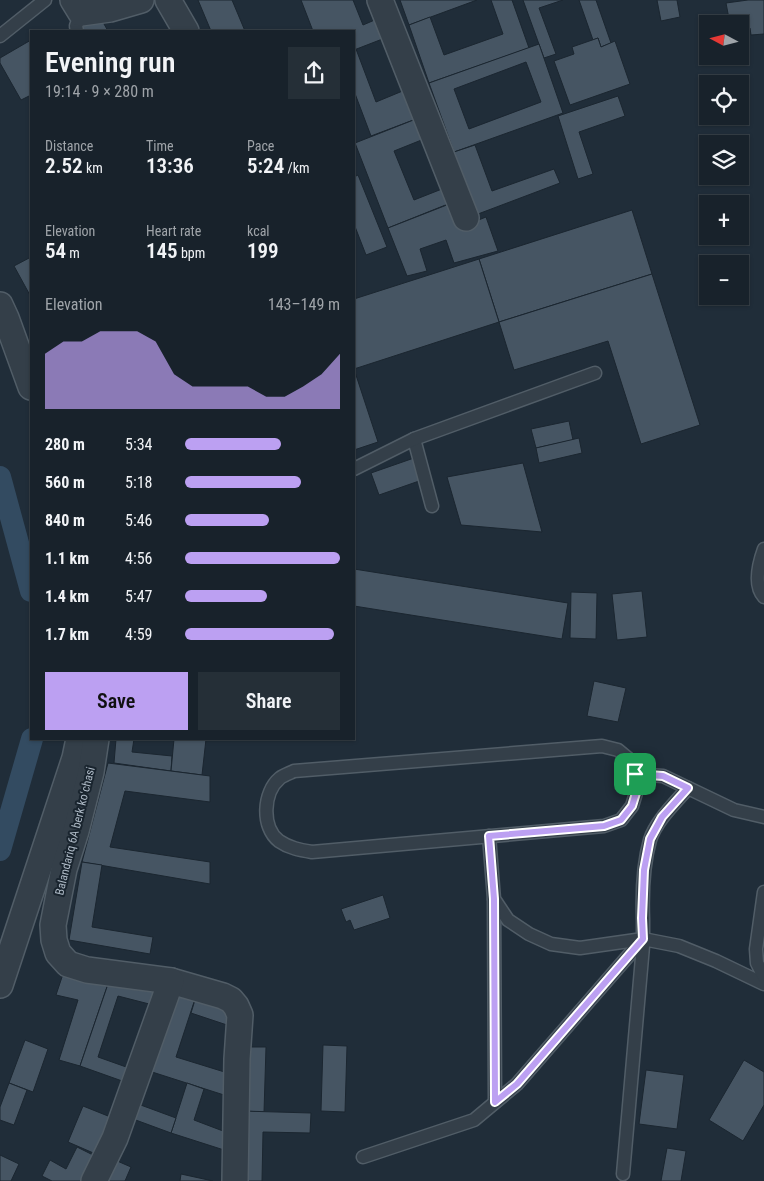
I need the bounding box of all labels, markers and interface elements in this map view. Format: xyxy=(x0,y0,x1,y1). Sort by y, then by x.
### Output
north arrow xyxy=(699,15,749,65)
map controls xyxy=(699,15,749,305)
text: Evening run xyxy=(45,46,175,79)
button: share xyxy=(288,47,340,99)
button: locate xyxy=(699,75,749,125)
text: 19:14 · 9 × 280 m xyxy=(45,82,154,101)
button: layers xyxy=(699,135,749,185)
text: Distance xyxy=(45,138,93,154)
text: Time xyxy=(146,138,174,154)
text: Pace xyxy=(247,138,274,154)
text: 2.52 xyxy=(45,154,83,178)
text: 13:36 xyxy=(146,154,194,178)
text: 5:24 xyxy=(247,154,284,178)
text: km xyxy=(83,160,103,176)
text: /km xyxy=(284,160,310,176)
button: + xyxy=(699,195,749,245)
text: Elevation xyxy=(45,223,95,239)
text: Heart rate xyxy=(146,223,201,239)
text: kcal xyxy=(247,223,270,239)
text: 54 xyxy=(45,239,66,263)
text: 145 xyxy=(146,239,178,263)
text: 199 xyxy=(247,239,279,263)
text: m xyxy=(66,245,80,261)
text: bpm xyxy=(178,245,205,261)
button: − xyxy=(699,255,749,305)
text: Elevation xyxy=(45,295,103,314)
text: 143–149 m xyxy=(268,295,340,314)
text: 280 m xyxy=(45,435,85,454)
text: 5:34 xyxy=(125,435,152,454)
text: 560 m xyxy=(45,473,85,492)
text: 5:18 xyxy=(125,473,152,492)
text: 840 m xyxy=(45,511,85,530)
text: 5:46 xyxy=(125,511,152,530)
text: 1.1 km xyxy=(45,549,89,568)
text: 4:56 xyxy=(125,549,152,568)
text: 1.4 km xyxy=(45,587,89,606)
text: 5:47 xyxy=(125,587,152,606)
text: 1.7 km xyxy=(45,625,89,644)
text: 4:59 xyxy=(125,625,152,644)
button: Save xyxy=(45,672,188,730)
button: Share xyxy=(198,672,340,730)
pin xyxy=(614,753,656,795)
icon: arrive xyxy=(621,760,649,788)
street label: Balandariq 6A berk koʻchasi xyxy=(52,765,98,897)

